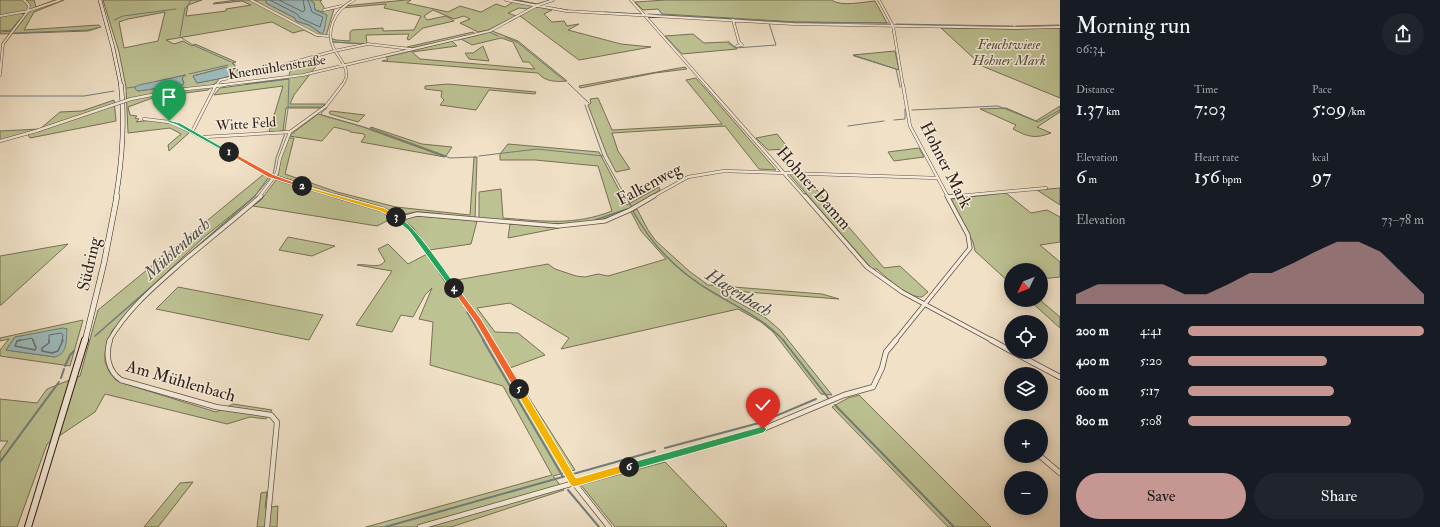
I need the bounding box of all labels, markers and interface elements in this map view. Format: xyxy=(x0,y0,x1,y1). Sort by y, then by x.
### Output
text: Morning run xyxy=(1076,12,1191,40)
button: share xyxy=(1382,13,1424,55)
park label: Feuchtwiese Hohner Mark xyxy=(971,36,1046,69)
text: 06:34 xyxy=(1076,41,1104,57)
street label: Knemühlenstraße xyxy=(227,51,327,83)
pin xyxy=(152,80,186,121)
text: Distance xyxy=(1076,83,1114,96)
text: Time xyxy=(1194,83,1218,96)
text: Pace xyxy=(1312,83,1332,96)
icon: arrive xyxy=(158,86,180,108)
text: 1.37 xyxy=(1076,96,1104,121)
text: 7:03 xyxy=(1194,96,1226,121)
text: 5:09 xyxy=(1312,96,1346,121)
text: km xyxy=(1104,105,1120,118)
text: /km xyxy=(1346,105,1365,118)
street label: Witte Feld xyxy=(214,113,277,135)
street label: Hohner Mark xyxy=(915,118,977,212)
pin: 1 xyxy=(219,142,239,162)
street label: Hohner Damm xyxy=(772,142,856,234)
text: 1 xyxy=(227,145,231,158)
text: Elevation xyxy=(1076,151,1118,164)
text: Heart rate xyxy=(1194,151,1239,164)
text: kcal xyxy=(1312,151,1329,164)
street label: Falkenweg xyxy=(613,158,686,210)
text: 6 xyxy=(1076,164,1086,189)
text: 156 xyxy=(1194,164,1220,189)
text: 97 xyxy=(1312,164,1331,189)
text: m xyxy=(1086,173,1097,186)
text: bpm xyxy=(1220,173,1242,186)
pin: 2 xyxy=(292,176,312,196)
text: 2 xyxy=(299,179,305,192)
pin: 3 xyxy=(386,207,406,227)
text: 3 xyxy=(394,210,398,223)
text: Elevation xyxy=(1076,212,1126,228)
text: 73–78 m xyxy=(1382,212,1424,228)
water label: Mühlenbach xyxy=(138,213,215,286)
street label: Südring xyxy=(73,234,106,293)
water label: Hagenbach xyxy=(701,263,777,322)
north arrow xyxy=(1004,263,1048,307)
map controls xyxy=(1004,263,1048,515)
pin: 4 xyxy=(444,278,464,298)
text: 4 xyxy=(451,281,457,294)
button: locate xyxy=(1004,315,1048,359)
text: 200 m xyxy=(1076,323,1109,339)
text: 4:41 xyxy=(1140,323,1162,339)
text: 400 m xyxy=(1076,353,1109,369)
text: 5:20 xyxy=(1140,353,1162,369)
street label: Am Mühlenbach xyxy=(123,355,238,407)
button: layers xyxy=(1004,367,1048,411)
pin: 5 xyxy=(509,379,529,399)
text: 5 xyxy=(517,382,521,395)
text: 600 m xyxy=(1076,383,1109,399)
text: 5:17 xyxy=(1140,383,1160,399)
pin xyxy=(746,388,780,429)
icon: check xyxy=(752,394,774,416)
text: 800 m xyxy=(1076,413,1108,429)
text: 5:08 xyxy=(1140,413,1162,429)
button: + xyxy=(1004,419,1048,463)
pin: 6 xyxy=(619,457,639,477)
text: 6 xyxy=(626,460,632,473)
button: − xyxy=(1004,471,1048,515)
button: Save xyxy=(1076,473,1246,519)
button: Share xyxy=(1254,473,1424,519)

